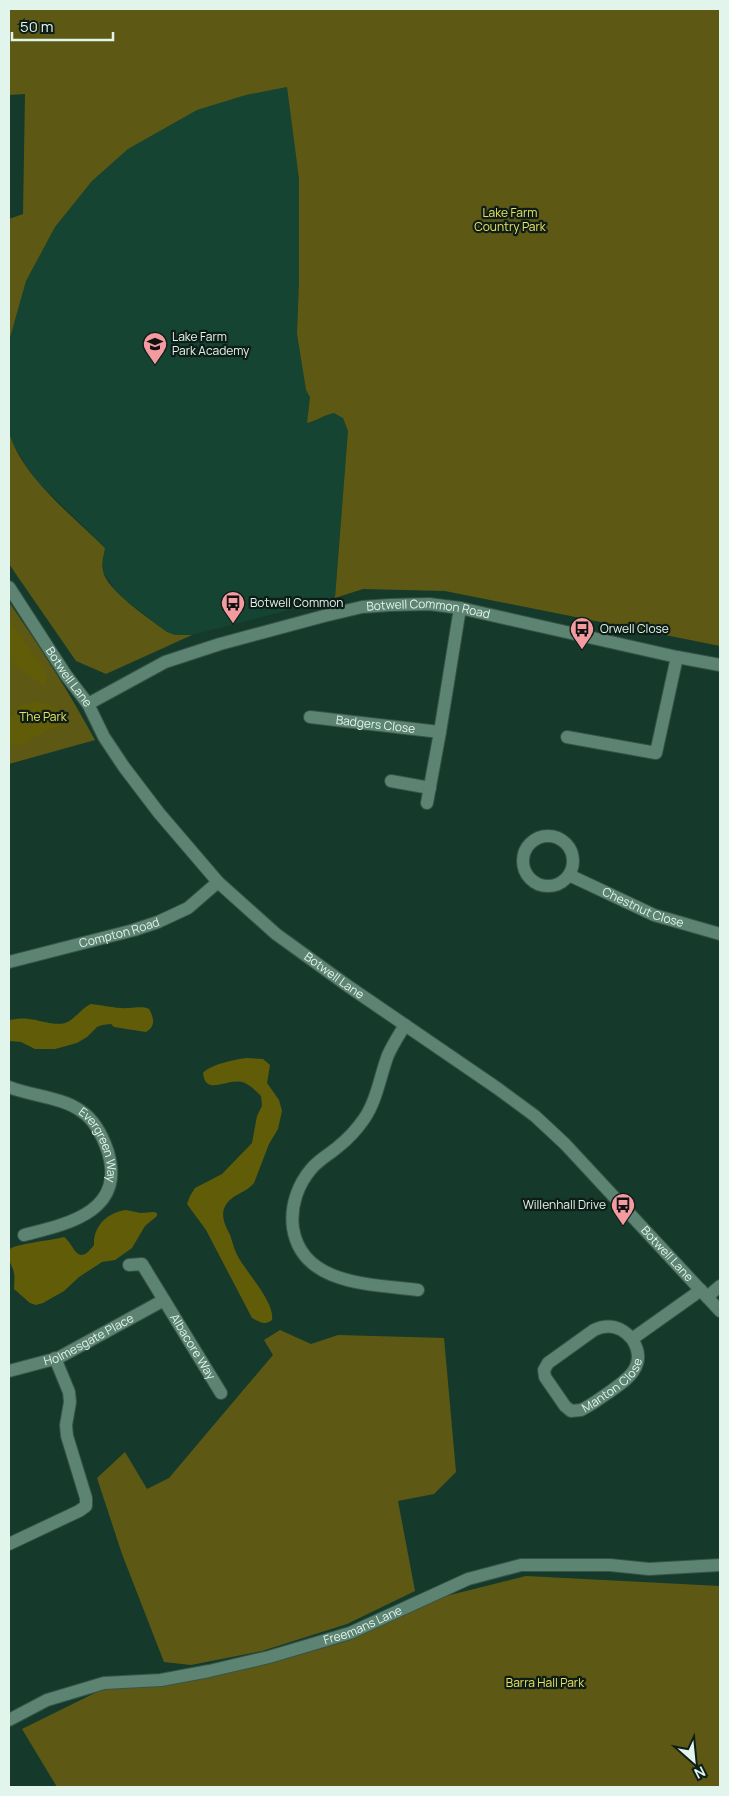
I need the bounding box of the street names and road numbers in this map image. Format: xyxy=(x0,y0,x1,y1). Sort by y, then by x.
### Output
street label: Botwell Common Road xyxy=(366,595,492,623)
street label: Botwell Lane xyxy=(42,643,96,710)
street label: Badgers Close xyxy=(335,711,416,737)
street label: Chestnut Close xyxy=(599,883,686,931)
street label: Compton Road xyxy=(77,913,162,952)
street label: Botwell Lane xyxy=(301,948,368,1003)
street label: Evergreen Way xyxy=(75,1103,121,1184)
street label: Botwell Lane xyxy=(637,1222,697,1285)
street label: Holmesgate Place xyxy=(42,1309,137,1369)
street label: Albacore Way xyxy=(166,1310,220,1383)
street label: Manton Close xyxy=(579,1357,646,1416)
street label: Freemans Lane xyxy=(321,1601,405,1648)

